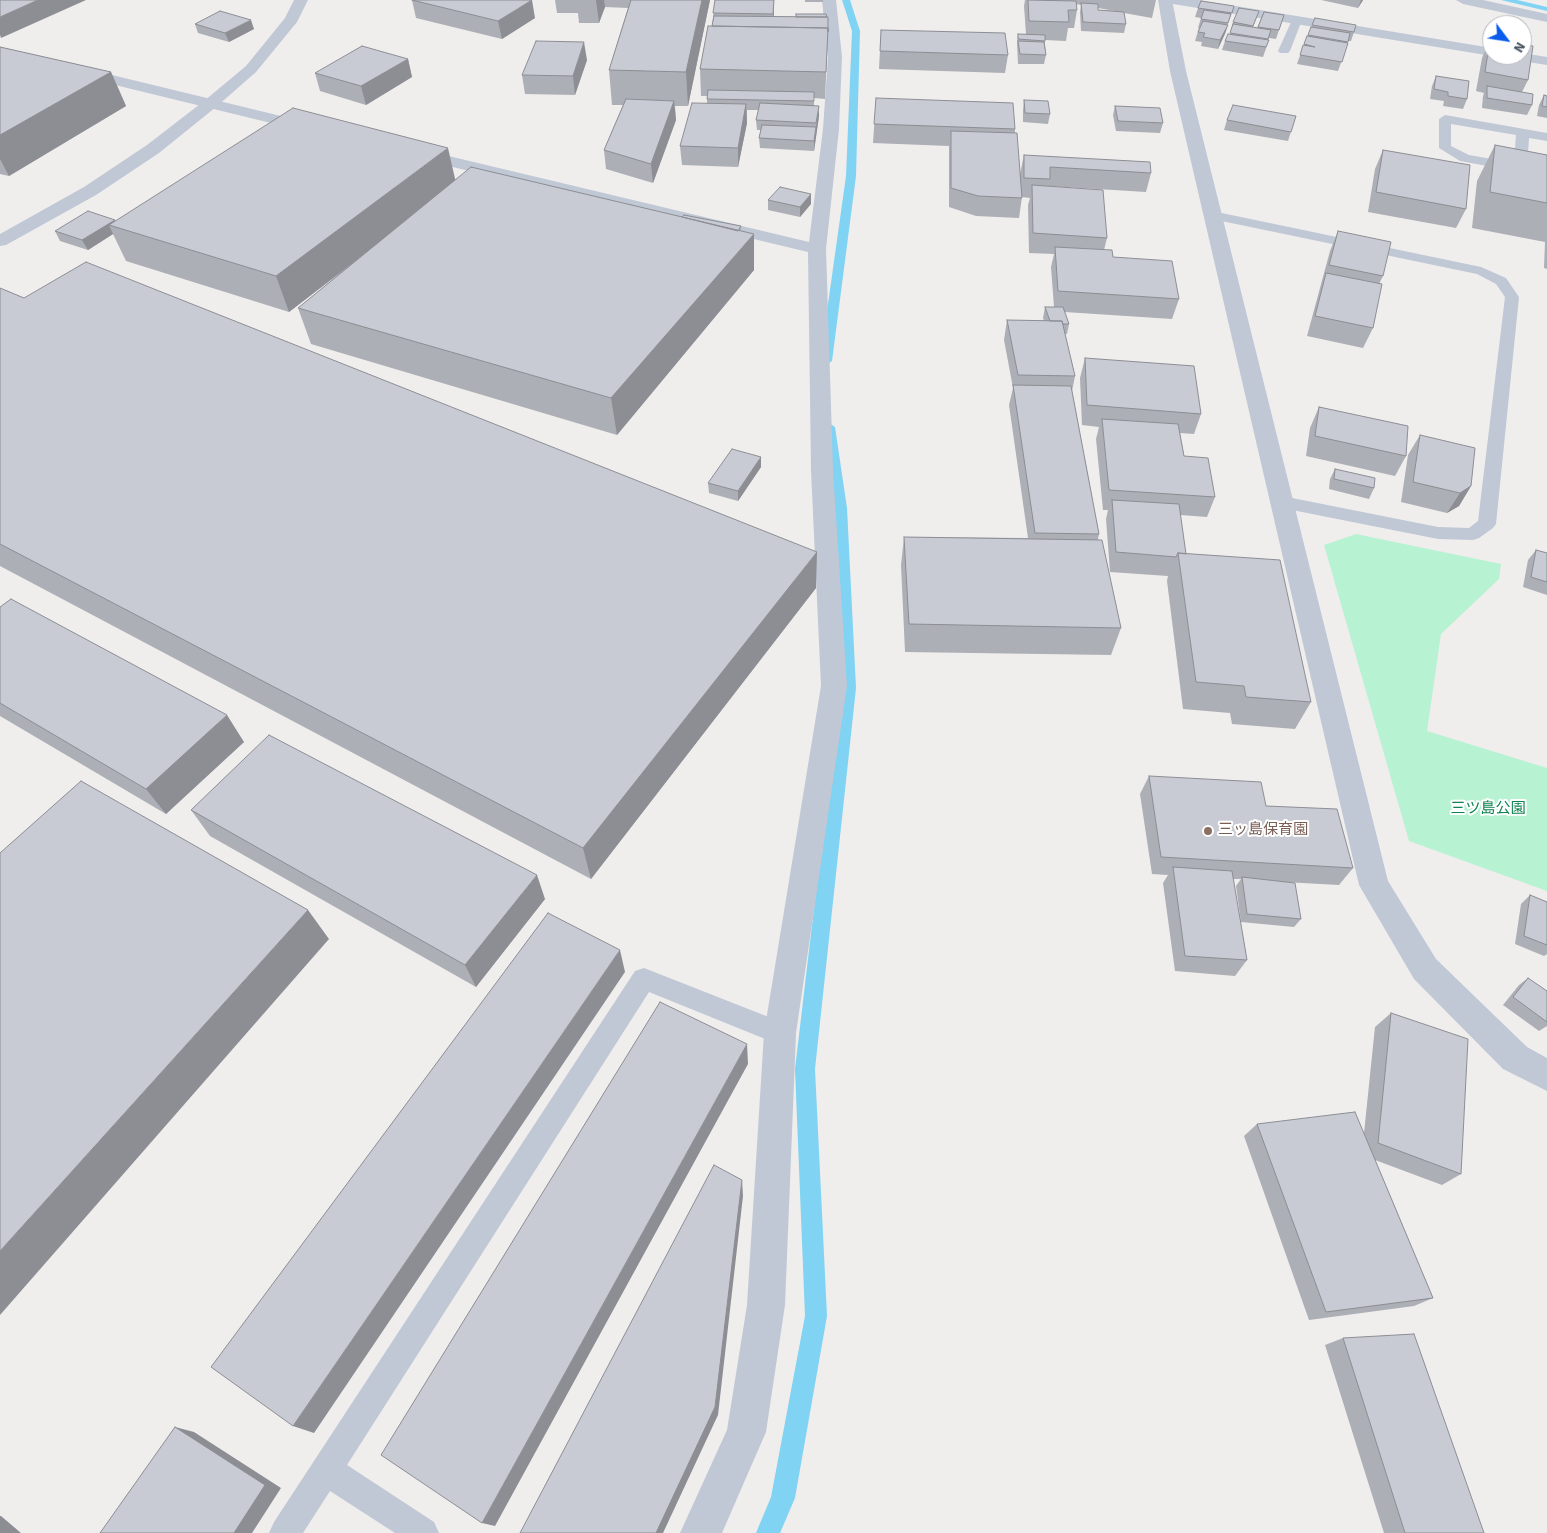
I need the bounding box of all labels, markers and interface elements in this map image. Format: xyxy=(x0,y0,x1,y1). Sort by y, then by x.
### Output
north arrow xyxy=(1482,15,1532,65)
text: N xyxy=(1508,38,1530,56)
park label: 三ツ島公園 xyxy=(1451,801,1525,819)
place label: 三ッ島保育園 xyxy=(1218,822,1308,840)
marker: 三ッ島保育園 xyxy=(1202,825,1214,837)

